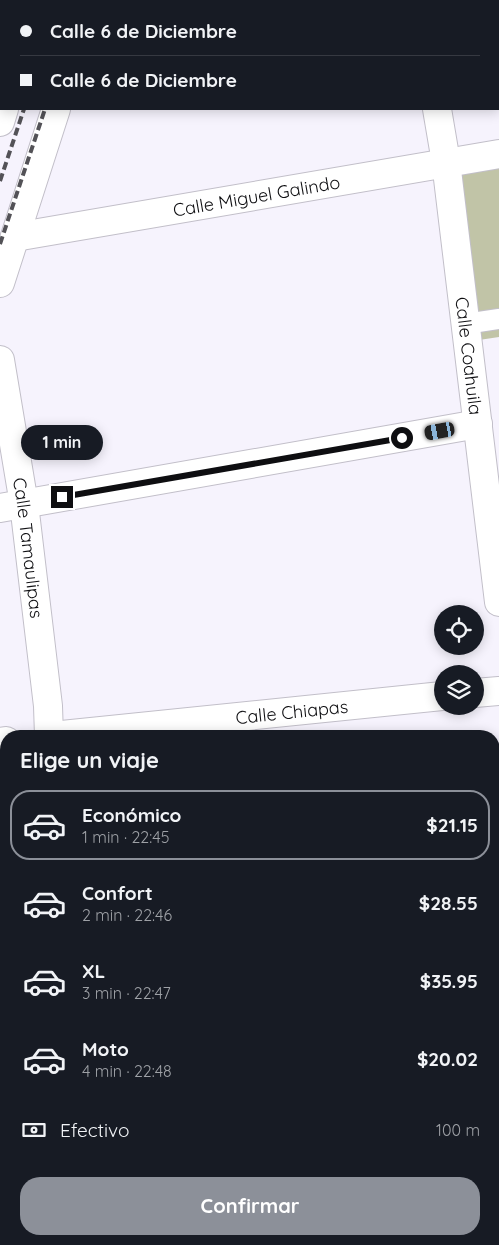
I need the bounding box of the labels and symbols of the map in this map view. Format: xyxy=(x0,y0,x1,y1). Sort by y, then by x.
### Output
street label: Calle Miguel Galindo xyxy=(171,170,342,221)
street label: Calle Coahuila xyxy=(451,295,488,416)
car xyxy=(423,421,456,441)
callout: 1 min xyxy=(21,424,103,460)
route start xyxy=(391,427,413,449)
street label: Calle Tamaulipas xyxy=(8,476,49,619)
route end xyxy=(51,486,73,508)
street label: Calle Chiapas xyxy=(234,694,349,729)

